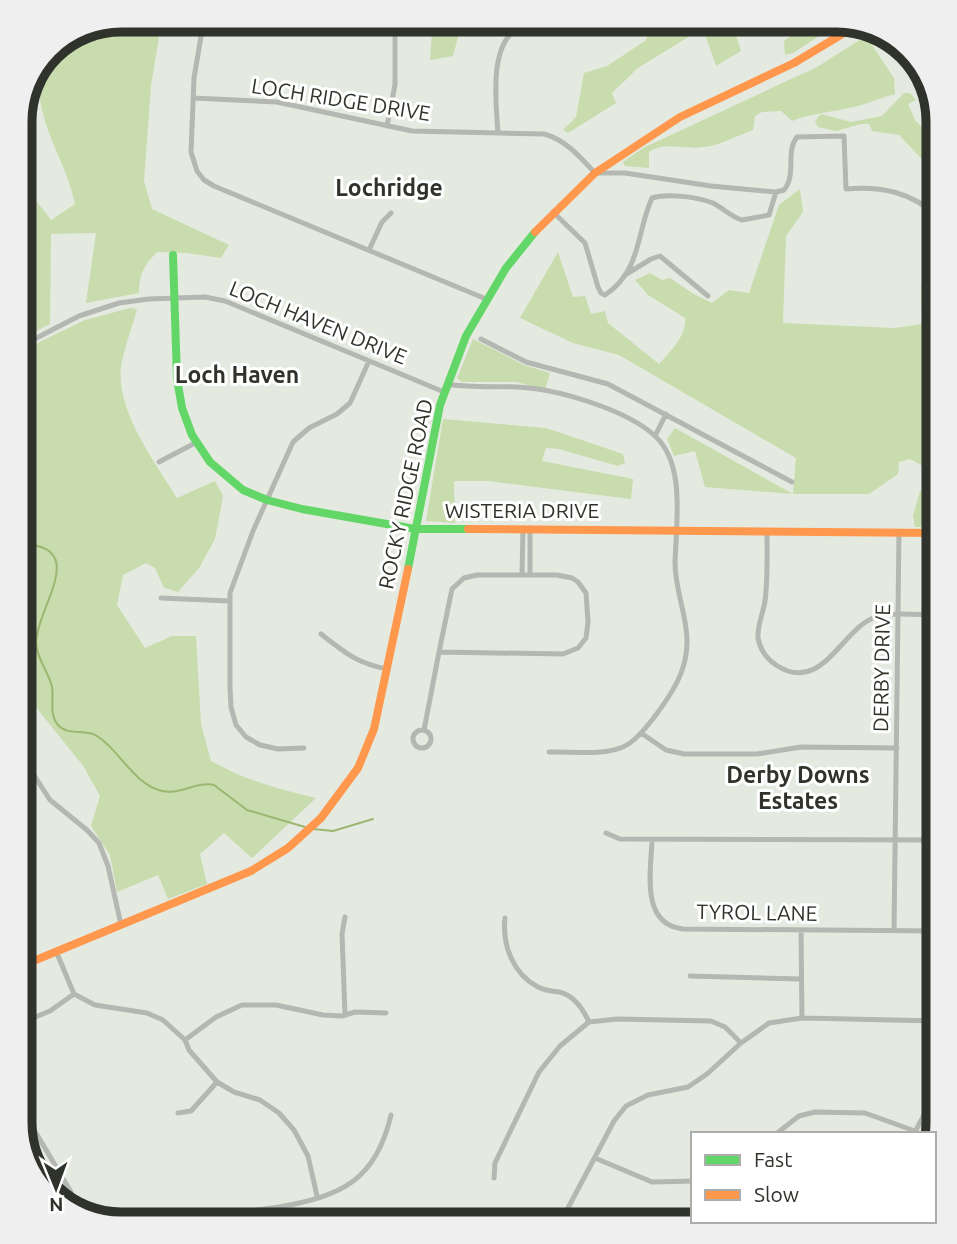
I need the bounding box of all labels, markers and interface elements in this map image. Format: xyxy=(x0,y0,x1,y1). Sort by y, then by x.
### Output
street label: LOCH RIDGE DRIVE xyxy=(250,73,432,125)
district label: Lochridge xyxy=(335,175,443,200)
street label: LOCH HAVEN DRIVE xyxy=(226,276,411,369)
district label: Loch Haven xyxy=(175,362,299,387)
street label: ROCKY RIDGE ROAD xyxy=(373,396,437,591)
street label: WISTERIA DRIVE xyxy=(445,498,599,522)
street label: DERBY DRIVE xyxy=(868,604,894,732)
district label: Derby Downs Estates xyxy=(726,762,870,813)
street label: TYROL LANE xyxy=(696,899,818,925)
legend xyxy=(691,1132,936,1223)
text: Fast xyxy=(754,1147,792,1171)
north arrow xyxy=(21,1153,91,1223)
text: Slow xyxy=(754,1182,799,1206)
text: N xyxy=(49,1194,64,1216)

